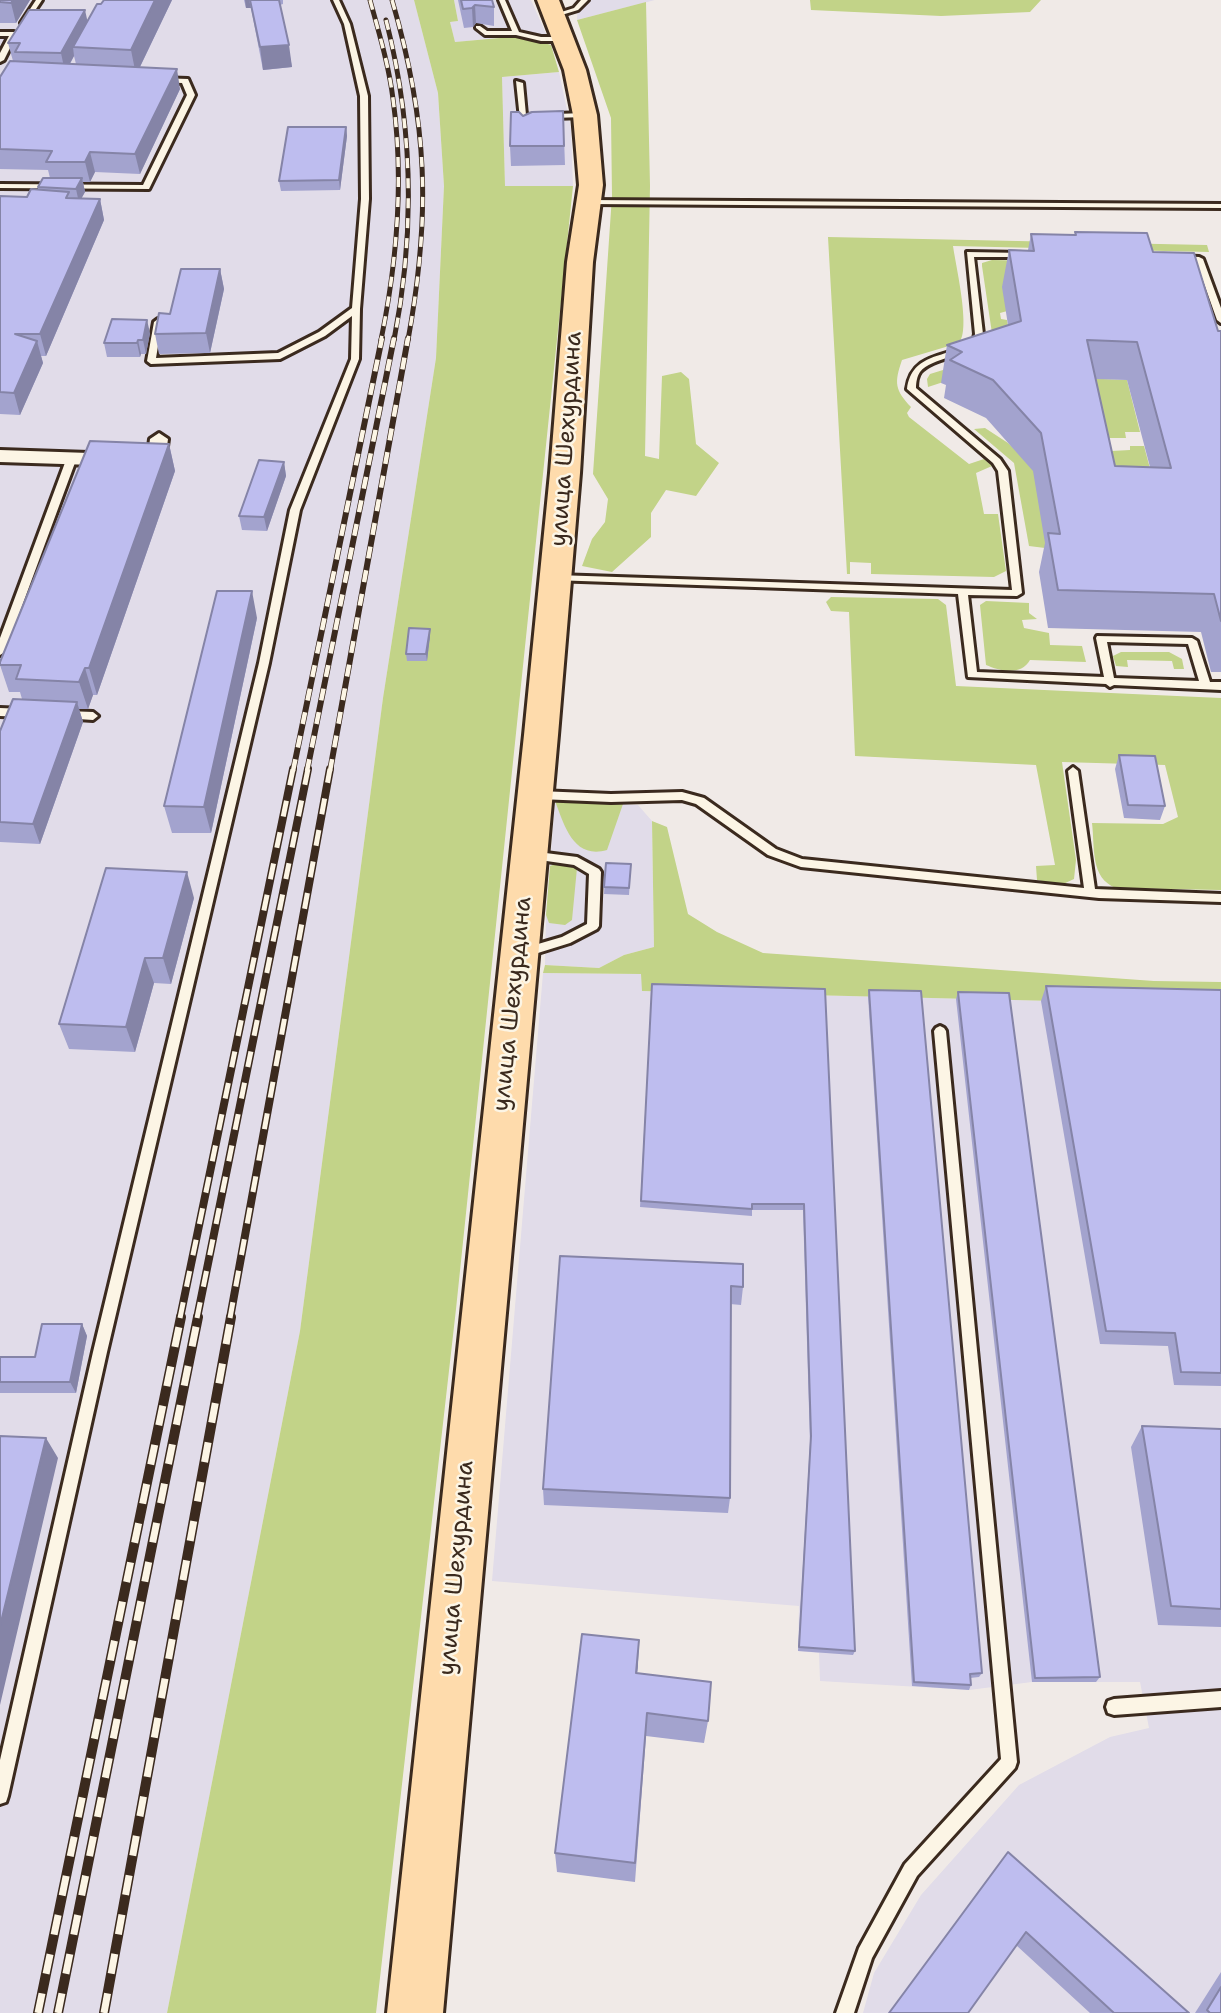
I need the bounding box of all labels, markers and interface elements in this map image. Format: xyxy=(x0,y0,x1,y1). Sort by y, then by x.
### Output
street label: улица Шехурдина xyxy=(545,330,589,548)
street label: улица Шехурдина xyxy=(487,895,539,1113)
street label: улица Шехурдина xyxy=(433,1459,481,1677)

